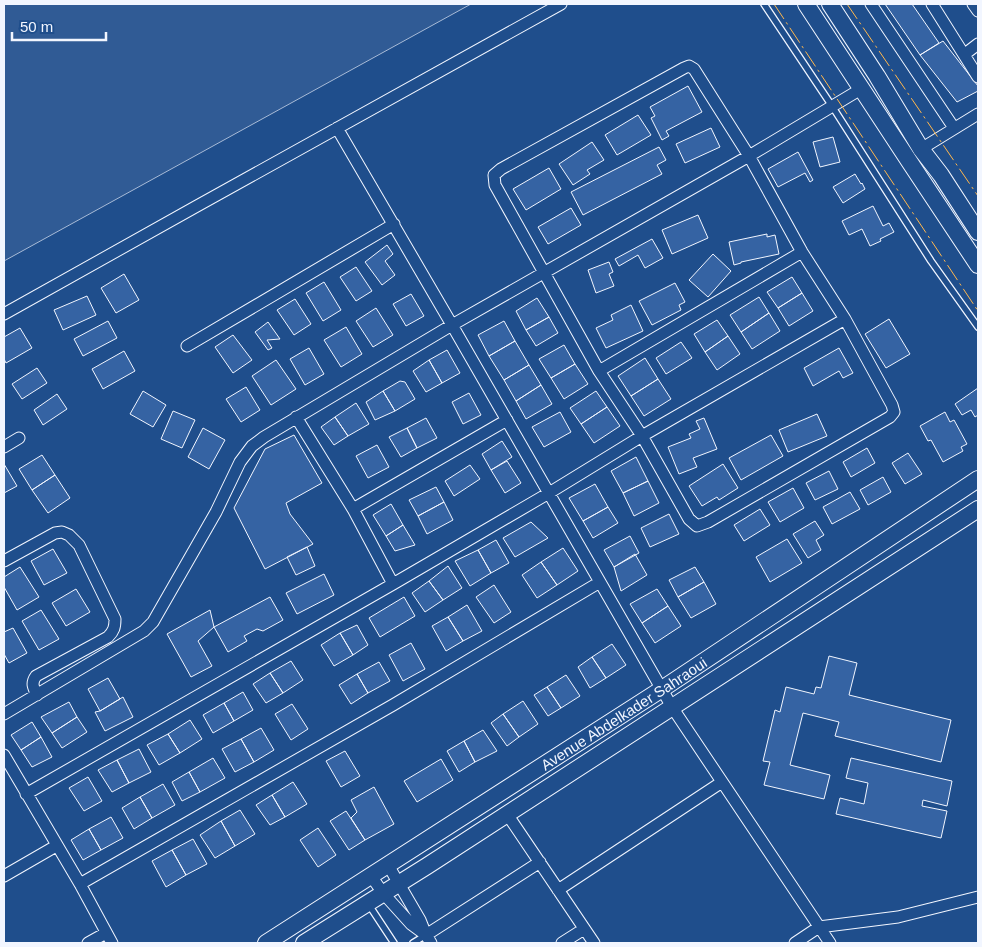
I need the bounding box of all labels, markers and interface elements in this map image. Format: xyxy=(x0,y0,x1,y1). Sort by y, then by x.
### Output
scale bar xyxy=(12,10,106,42)
text: 50 m xyxy=(20,18,53,35)
street label: Avenue Abdelkader Sahraoui xyxy=(537,653,710,773)

